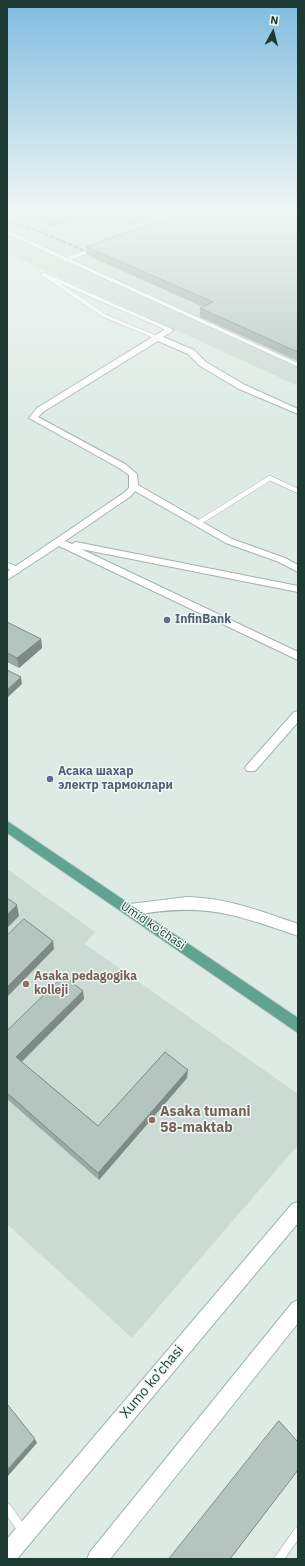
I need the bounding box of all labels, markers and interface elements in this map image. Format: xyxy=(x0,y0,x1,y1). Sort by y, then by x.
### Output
north arrow xyxy=(253,12,293,52)
text: N xyxy=(270,13,279,28)
place label: InfinBank xyxy=(175,613,231,627)
marker: InfinBank xyxy=(162,615,172,625)
place label: Асака шахар электр тармоклари xyxy=(58,765,173,793)
marker: Асака шахар электр тармоклари xyxy=(45,774,55,784)
street label: Umid ko'chasi xyxy=(118,899,188,953)
place label: Asaka pedagogika kolleji xyxy=(34,970,137,998)
marker: Asaka pedagogika kolleji xyxy=(21,979,31,989)
place label: Asaka tumani 58-maktab xyxy=(160,1104,250,1136)
marker: Asaka tumani 58-maktab xyxy=(147,1115,157,1125)
street label: Xumo ko’chasi xyxy=(117,1342,187,1422)

